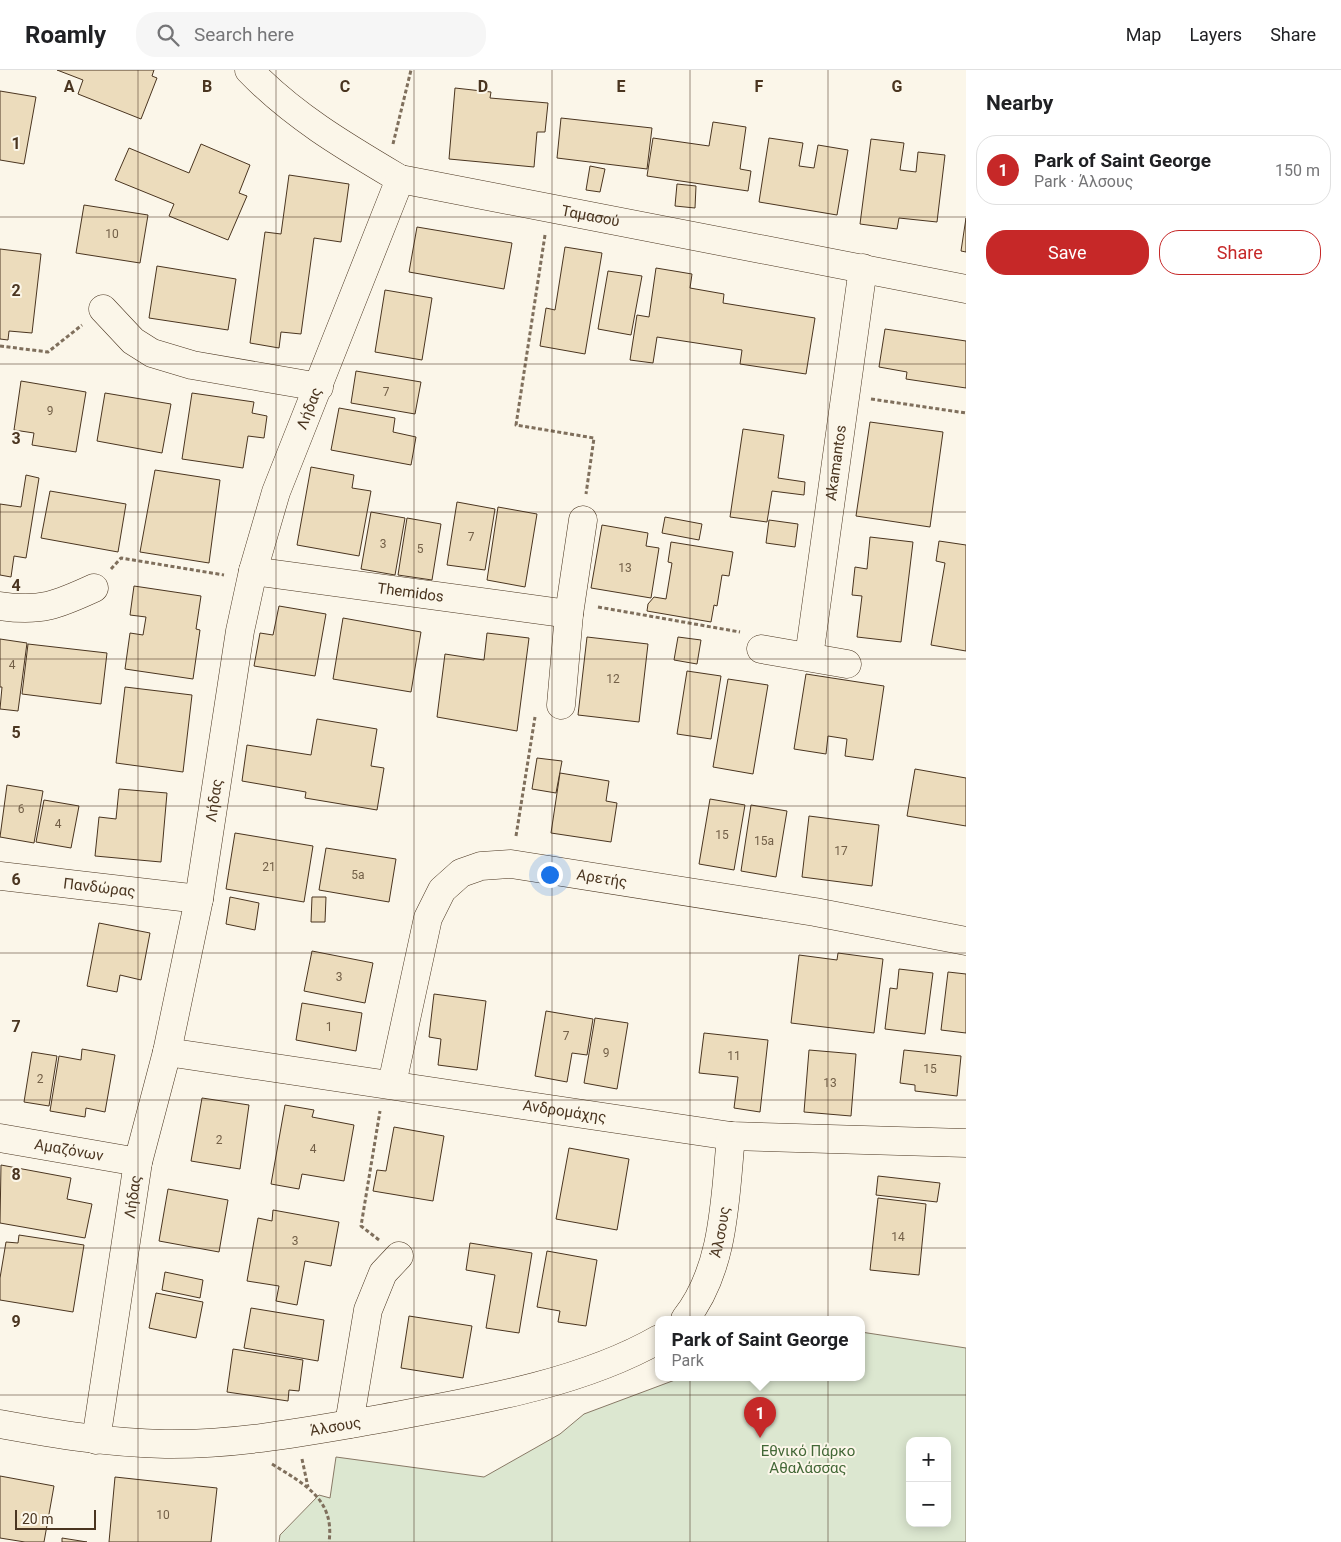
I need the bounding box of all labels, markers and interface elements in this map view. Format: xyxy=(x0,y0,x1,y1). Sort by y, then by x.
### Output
search box xyxy=(136,12,486,57)
text: Roamly xyxy=(25,21,106,49)
icon: search xyxy=(154,21,182,49)
text: Search here xyxy=(194,23,294,46)
text: Map xyxy=(1126,24,1161,45)
text: Layers xyxy=(1189,24,1242,45)
text: Share xyxy=(1270,24,1316,45)
text: A xyxy=(64,77,75,96)
text: B xyxy=(202,77,212,96)
text: C xyxy=(340,77,350,96)
text: D xyxy=(478,77,488,96)
text: E xyxy=(617,77,626,96)
text: F xyxy=(755,77,764,96)
text: G xyxy=(892,77,903,96)
text: Nearby xyxy=(986,91,1053,115)
text: 1 xyxy=(11,134,21,153)
text: Park of Saint George xyxy=(1034,149,1211,172)
text: 1 xyxy=(998,161,1008,180)
text: 150 m xyxy=(1275,161,1320,180)
text: Park · Άλσους xyxy=(1034,172,1133,191)
street label: Ταμασού xyxy=(560,202,621,231)
house number: 10 xyxy=(105,227,119,241)
button: Save xyxy=(986,230,1149,275)
button: Share xyxy=(1159,230,1321,275)
text: 2 xyxy=(11,281,21,300)
street label: Λήδας xyxy=(293,385,326,432)
house number: 7 xyxy=(383,385,390,399)
house number: 9 xyxy=(47,404,53,418)
street label: Akamantos xyxy=(822,424,850,502)
text: 3 xyxy=(11,429,21,448)
house number: 7 xyxy=(468,530,475,544)
house number: 3 xyxy=(380,537,386,551)
house number: 5 xyxy=(417,542,424,556)
house number: 13 xyxy=(618,561,632,575)
text: 4 xyxy=(11,576,21,595)
street label: Themidos xyxy=(376,579,445,606)
house number: 4 xyxy=(9,658,16,672)
house number: 12 xyxy=(606,672,620,686)
text: 5 xyxy=(11,723,21,742)
street label: Λήδας xyxy=(202,778,226,823)
house number: 6 xyxy=(18,802,25,816)
house number: 4 xyxy=(55,817,62,831)
house number: 15 xyxy=(715,828,729,842)
house number: 15a xyxy=(754,834,774,848)
house number: 17 xyxy=(834,844,848,858)
house number: 21 xyxy=(262,860,276,874)
your location xyxy=(537,862,563,888)
street label: Αρετής xyxy=(575,866,628,891)
house number: 5a xyxy=(351,868,365,882)
text: 6 xyxy=(11,870,21,889)
street label: Πανδώρας xyxy=(62,874,136,901)
house number: 3 xyxy=(336,970,342,984)
text: 7 xyxy=(11,1017,21,1036)
house number: 1 xyxy=(326,1020,332,1034)
house number: 7 xyxy=(563,1029,570,1043)
house number: 9 xyxy=(603,1046,609,1060)
house number: 11 xyxy=(727,1049,741,1063)
house number: 15 xyxy=(923,1062,937,1076)
house number: 2 xyxy=(37,1072,44,1086)
house number: 13 xyxy=(823,1076,837,1090)
street label: Ανδρομάχης xyxy=(522,1096,608,1126)
house number: 2 xyxy=(216,1133,223,1147)
street label: Αμαζόνων xyxy=(33,1135,105,1165)
house number: 4 xyxy=(310,1142,317,1156)
text: 8 xyxy=(11,1165,21,1184)
street label: Λήδας xyxy=(121,1174,145,1220)
street label: Άλσους xyxy=(706,1205,733,1259)
house number: 14 xyxy=(891,1230,905,1244)
house number: 3 xyxy=(292,1234,298,1248)
text: 9 xyxy=(11,1312,21,1331)
popup xyxy=(655,1316,865,1381)
text: Park of Saint George xyxy=(672,1328,848,1351)
text: Park xyxy=(672,1351,704,1370)
pin: 1 xyxy=(744,1397,776,1438)
street label: Άλσους xyxy=(309,1413,363,1440)
map controls xyxy=(906,1437,951,1527)
button: + xyxy=(906,1437,951,1482)
park label: Εθνικό Πάρκο Αθαλάσσας xyxy=(761,1442,855,1477)
button: − xyxy=(906,1482,951,1527)
scale bar xyxy=(15,1507,96,1530)
house number: 10 xyxy=(156,1508,170,1522)
text: 20 m xyxy=(22,1511,54,1527)

